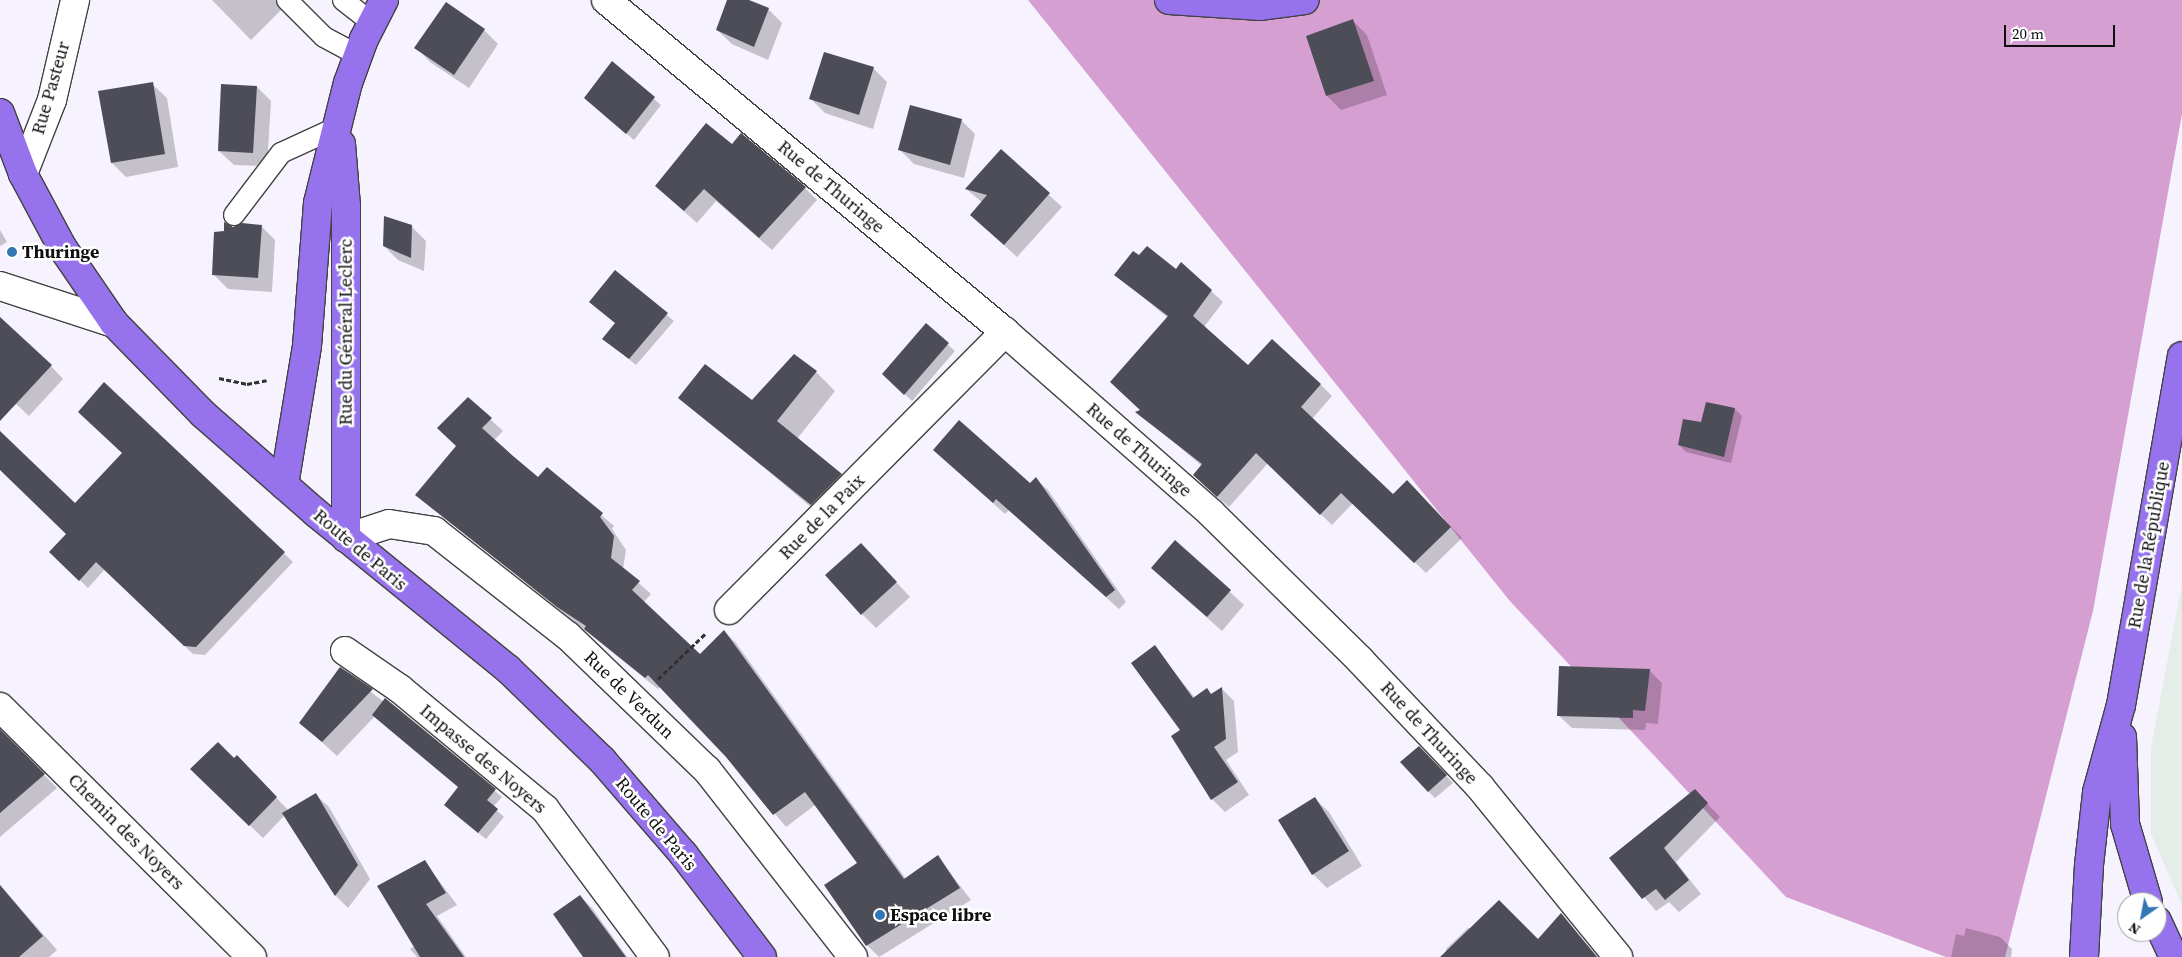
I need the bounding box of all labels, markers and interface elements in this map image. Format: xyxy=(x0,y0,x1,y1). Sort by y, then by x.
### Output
scale bar xyxy=(2007,15,2118,47)
text: 20 m xyxy=(2012,23,2044,44)
street label: Rue Pasteur xyxy=(27,39,75,137)
street label: Rue de Thuringe xyxy=(773,136,889,238)
street label: Rue du Général Leclerc xyxy=(335,239,357,425)
place label: Thuringe xyxy=(22,241,99,263)
marker: Thuringe xyxy=(6,246,18,258)
street label: Rue de Thuringe xyxy=(1082,398,1196,502)
street label: Rue de la République xyxy=(2124,460,2174,630)
street label: Rue de la Paix xyxy=(775,470,869,564)
street label: Route de Paris xyxy=(309,505,411,595)
street label: Rue de Verdun xyxy=(579,646,679,744)
street label: Rue de Thuringe xyxy=(1376,677,1482,789)
street label: Impasse des Noyers xyxy=(415,700,551,818)
street label: Chemin des Noyers xyxy=(63,769,189,895)
street label: Route de Paris xyxy=(611,773,701,875)
north arrow xyxy=(2117,892,2167,942)
place label: Espace libre xyxy=(890,904,991,926)
marker: Espace libre xyxy=(874,909,886,921)
text: N xyxy=(2125,918,2144,940)

